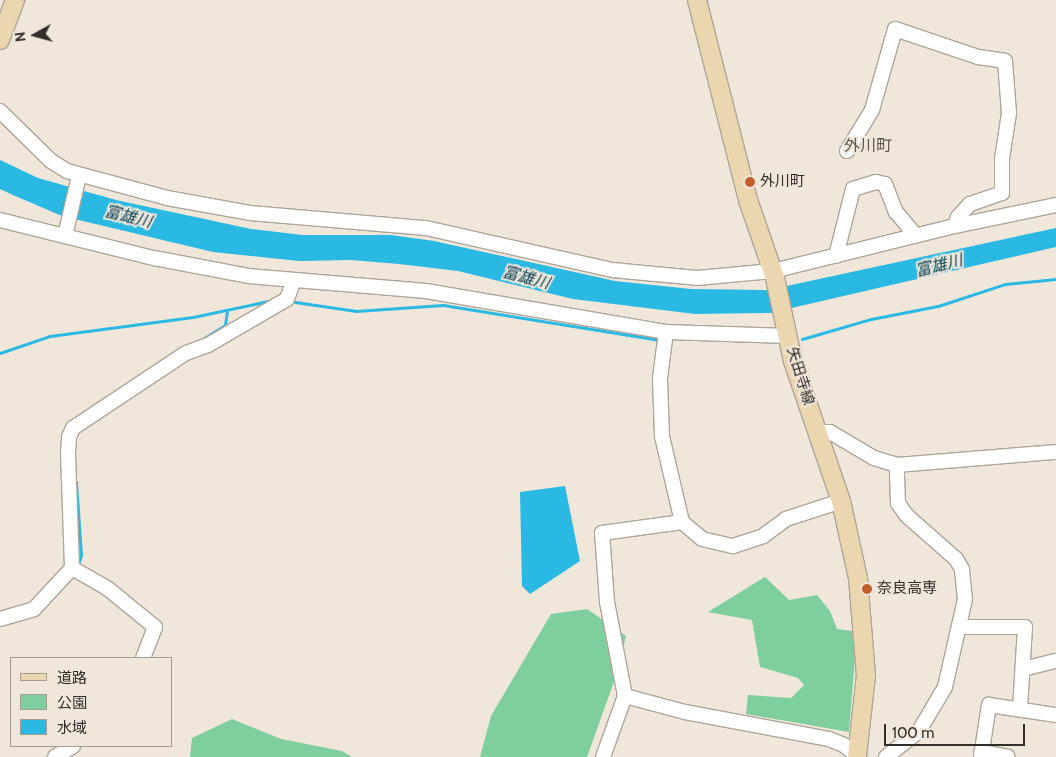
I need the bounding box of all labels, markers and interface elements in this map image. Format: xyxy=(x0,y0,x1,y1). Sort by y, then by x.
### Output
north arrow xyxy=(10,10,60,60)
text: N xyxy=(11,31,30,43)
district label: 外川町 xyxy=(844,136,892,156)
place label: 外川町 xyxy=(760,173,805,191)
marker: 外川町 xyxy=(744,176,756,188)
water label: 富雄川 xyxy=(102,202,154,232)
water label: 富雄川 xyxy=(913,251,965,281)
water label: 富雄川 xyxy=(500,263,552,293)
street label: 矢田寺線 xyxy=(783,345,817,407)
place label: 奈良高専 xyxy=(877,580,937,598)
marker: 奈良高専 xyxy=(861,583,873,595)
legend xyxy=(10,657,172,747)
text: 道路 xyxy=(57,669,87,687)
text: 公園 xyxy=(57,694,87,712)
scale bar xyxy=(886,714,1027,746)
text: 水域 xyxy=(57,719,87,737)
text: 100 m xyxy=(892,724,934,742)

